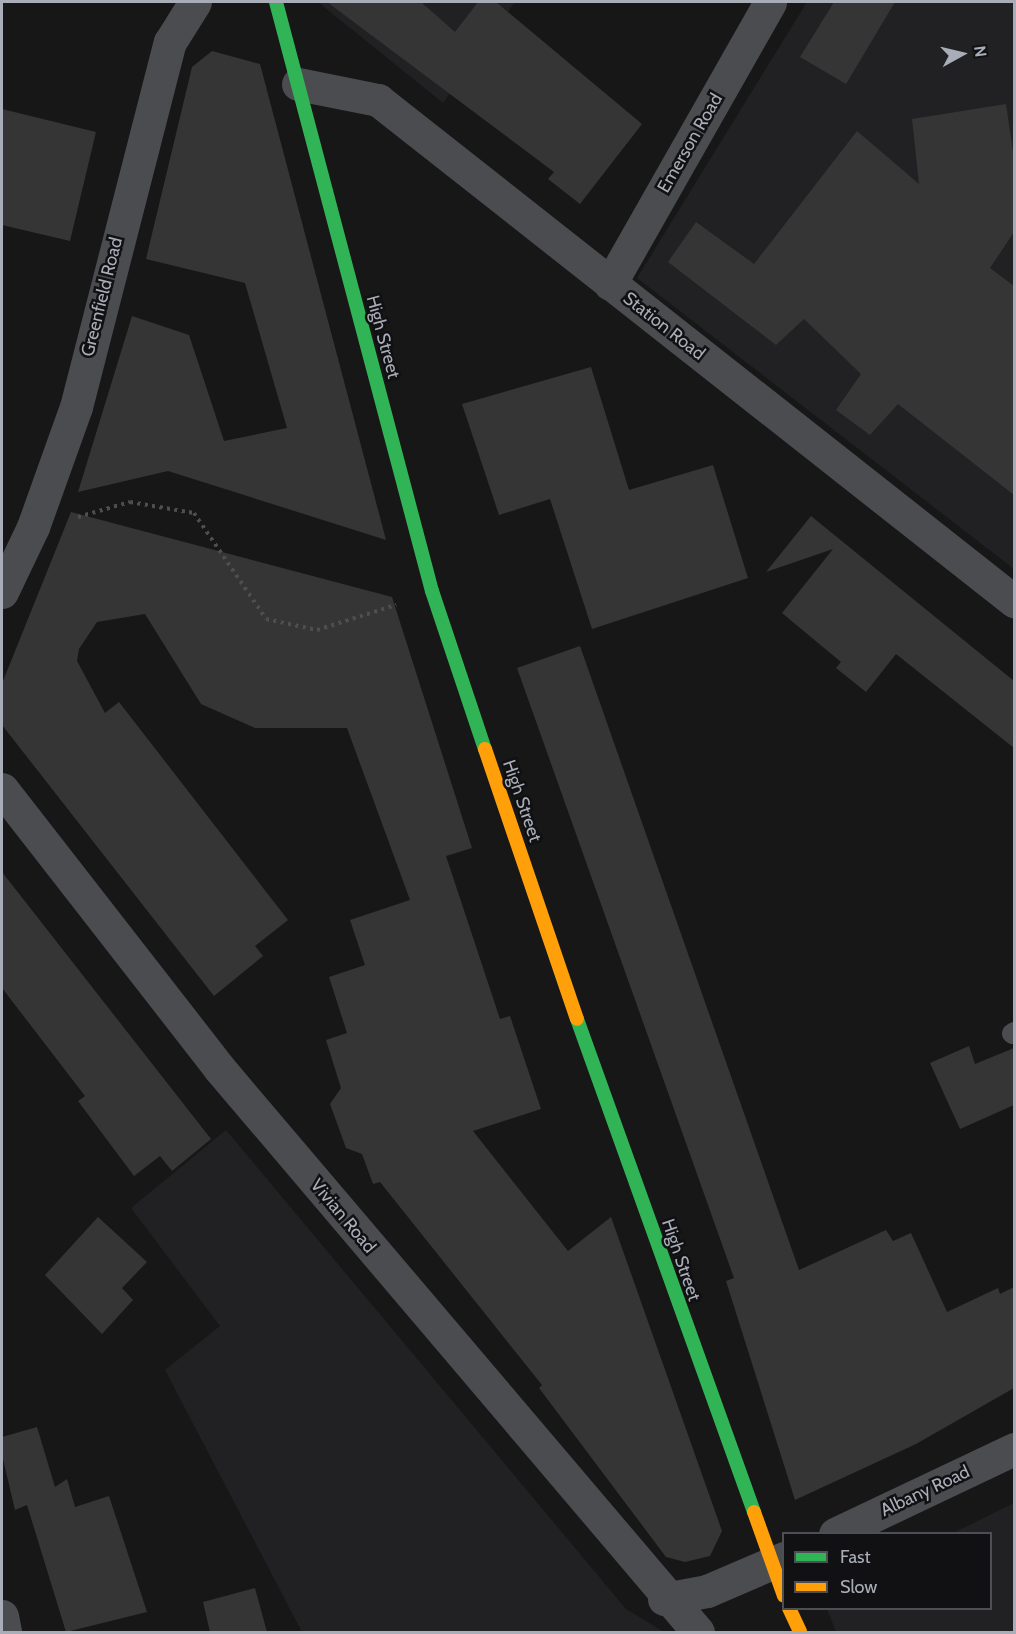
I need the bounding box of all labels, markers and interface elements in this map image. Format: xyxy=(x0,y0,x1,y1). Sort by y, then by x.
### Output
north arrow xyxy=(932,24,992,84)
text: N xyxy=(970,45,991,58)
street label: Emerson Road xyxy=(653,90,727,196)
street label: Greenfield Road xyxy=(77,235,127,359)
street label: Station Road xyxy=(619,287,709,365)
street label: High Street xyxy=(362,293,404,381)
street label: High Street xyxy=(498,757,546,845)
street label: Vivian Road xyxy=(306,1175,380,1257)
street label: High Street xyxy=(657,1216,705,1304)
street label: Albany Road xyxy=(877,1461,973,1521)
legend xyxy=(782,1532,992,1610)
text: Fast xyxy=(840,1546,871,1568)
text: Slow xyxy=(840,1576,877,1598)

